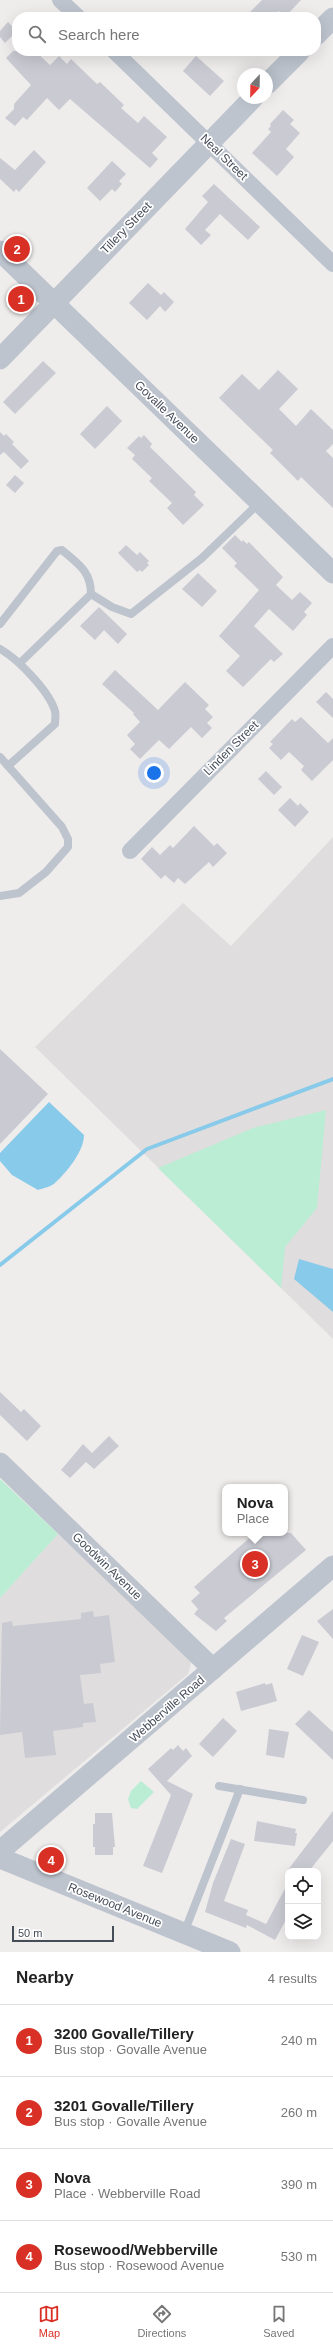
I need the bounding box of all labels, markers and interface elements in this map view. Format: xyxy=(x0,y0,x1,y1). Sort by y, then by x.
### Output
search box xyxy=(12,12,321,56)
icon: search xyxy=(26,23,48,45)
text: Search here xyxy=(58,26,140,43)
north arrow xyxy=(237,68,273,104)
street label: Neal Street xyxy=(198,131,251,183)
street label: Tillery Street xyxy=(98,199,155,257)
pin: 2 xyxy=(4,234,30,264)
pin: 1 xyxy=(8,284,34,314)
street label: Govalle Avenue xyxy=(132,378,202,446)
street label: Linden Street xyxy=(201,717,262,778)
your location xyxy=(144,763,164,783)
popup xyxy=(222,1484,288,1536)
text: Nova xyxy=(237,1494,273,1511)
text: Place xyxy=(237,1511,269,1526)
street label: Goodwin Avenue xyxy=(70,1530,145,1603)
pin: 3 xyxy=(242,1549,268,1579)
street label: Webberville Road xyxy=(127,1673,207,1745)
pin: 4 xyxy=(38,1845,64,1875)
map controls xyxy=(285,1868,321,1940)
button: locate xyxy=(285,1868,321,1904)
street label: Rosewood Avenue xyxy=(66,1880,164,1930)
button: layers xyxy=(285,1904,321,1940)
scale bar xyxy=(12,1924,114,1943)
text: 50 m xyxy=(18,1927,42,1939)
text: Nearby xyxy=(16,1968,74,1987)
text: 4 results xyxy=(268,1971,317,1986)
text: 3200 Govalle/Tillery xyxy=(54,2025,194,2042)
text: 1 xyxy=(25,2033,33,2048)
text: 240 m xyxy=(281,2033,317,2048)
text: Bus stop · Govalle Avenue xyxy=(54,2042,207,2057)
text: 3201 Govalle/Tillery xyxy=(54,2097,194,2114)
text: 2 xyxy=(25,2105,33,2120)
text: 260 m xyxy=(281,2105,317,2120)
text: Bus stop · Govalle Avenue xyxy=(54,2114,207,2129)
text: Nova xyxy=(54,2169,91,2186)
text: 3 xyxy=(25,2177,33,2192)
text: 390 m xyxy=(281,2177,317,2192)
text: Place · Webberville Road xyxy=(54,2186,200,2201)
text: Rosewood/Webberville xyxy=(54,2241,218,2258)
text: 4 xyxy=(25,2249,33,2264)
text: 530 m xyxy=(281,2249,317,2264)
text: Bus stop · Rosewood Avenue xyxy=(54,2258,224,2273)
tab: Map xyxy=(38,2303,60,2339)
tab: Directions xyxy=(137,2303,186,2339)
tab: Saved xyxy=(263,2303,294,2339)

